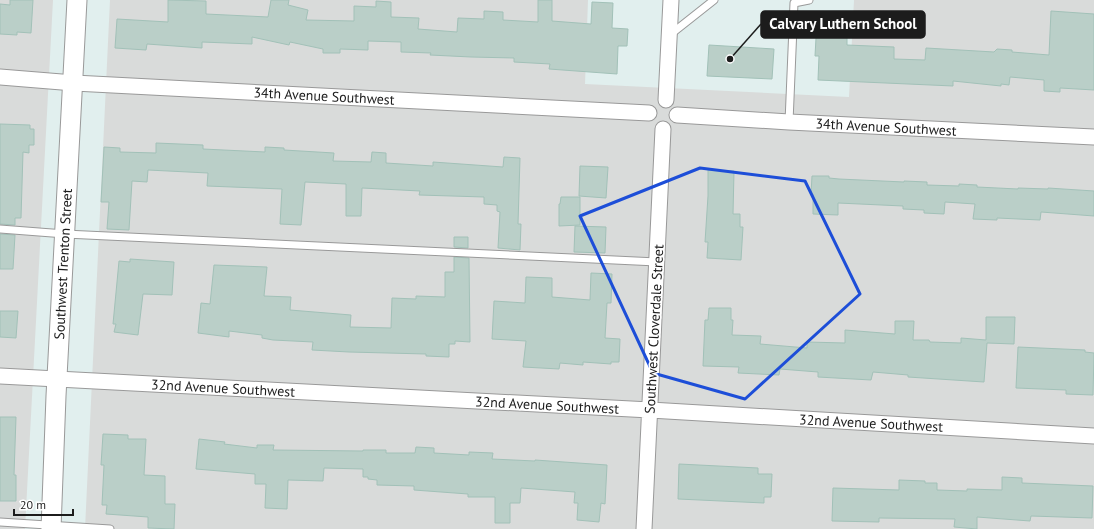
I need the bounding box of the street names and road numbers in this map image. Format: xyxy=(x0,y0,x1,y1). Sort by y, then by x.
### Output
street label: 34th Avenue Southwest xyxy=(253,83,395,109)
street label: 34th Avenue Southwest xyxy=(815,114,957,140)
street label: Southwest Trenton Street xyxy=(50,188,76,340)
street label: Southwest Cloverdale Street xyxy=(641,244,667,414)
street label: 32nd Avenue Southwest xyxy=(151,375,296,401)
street label: 32nd Avenue Southwest xyxy=(475,392,620,418)
street label: 32nd Avenue Southwest xyxy=(799,410,944,436)

